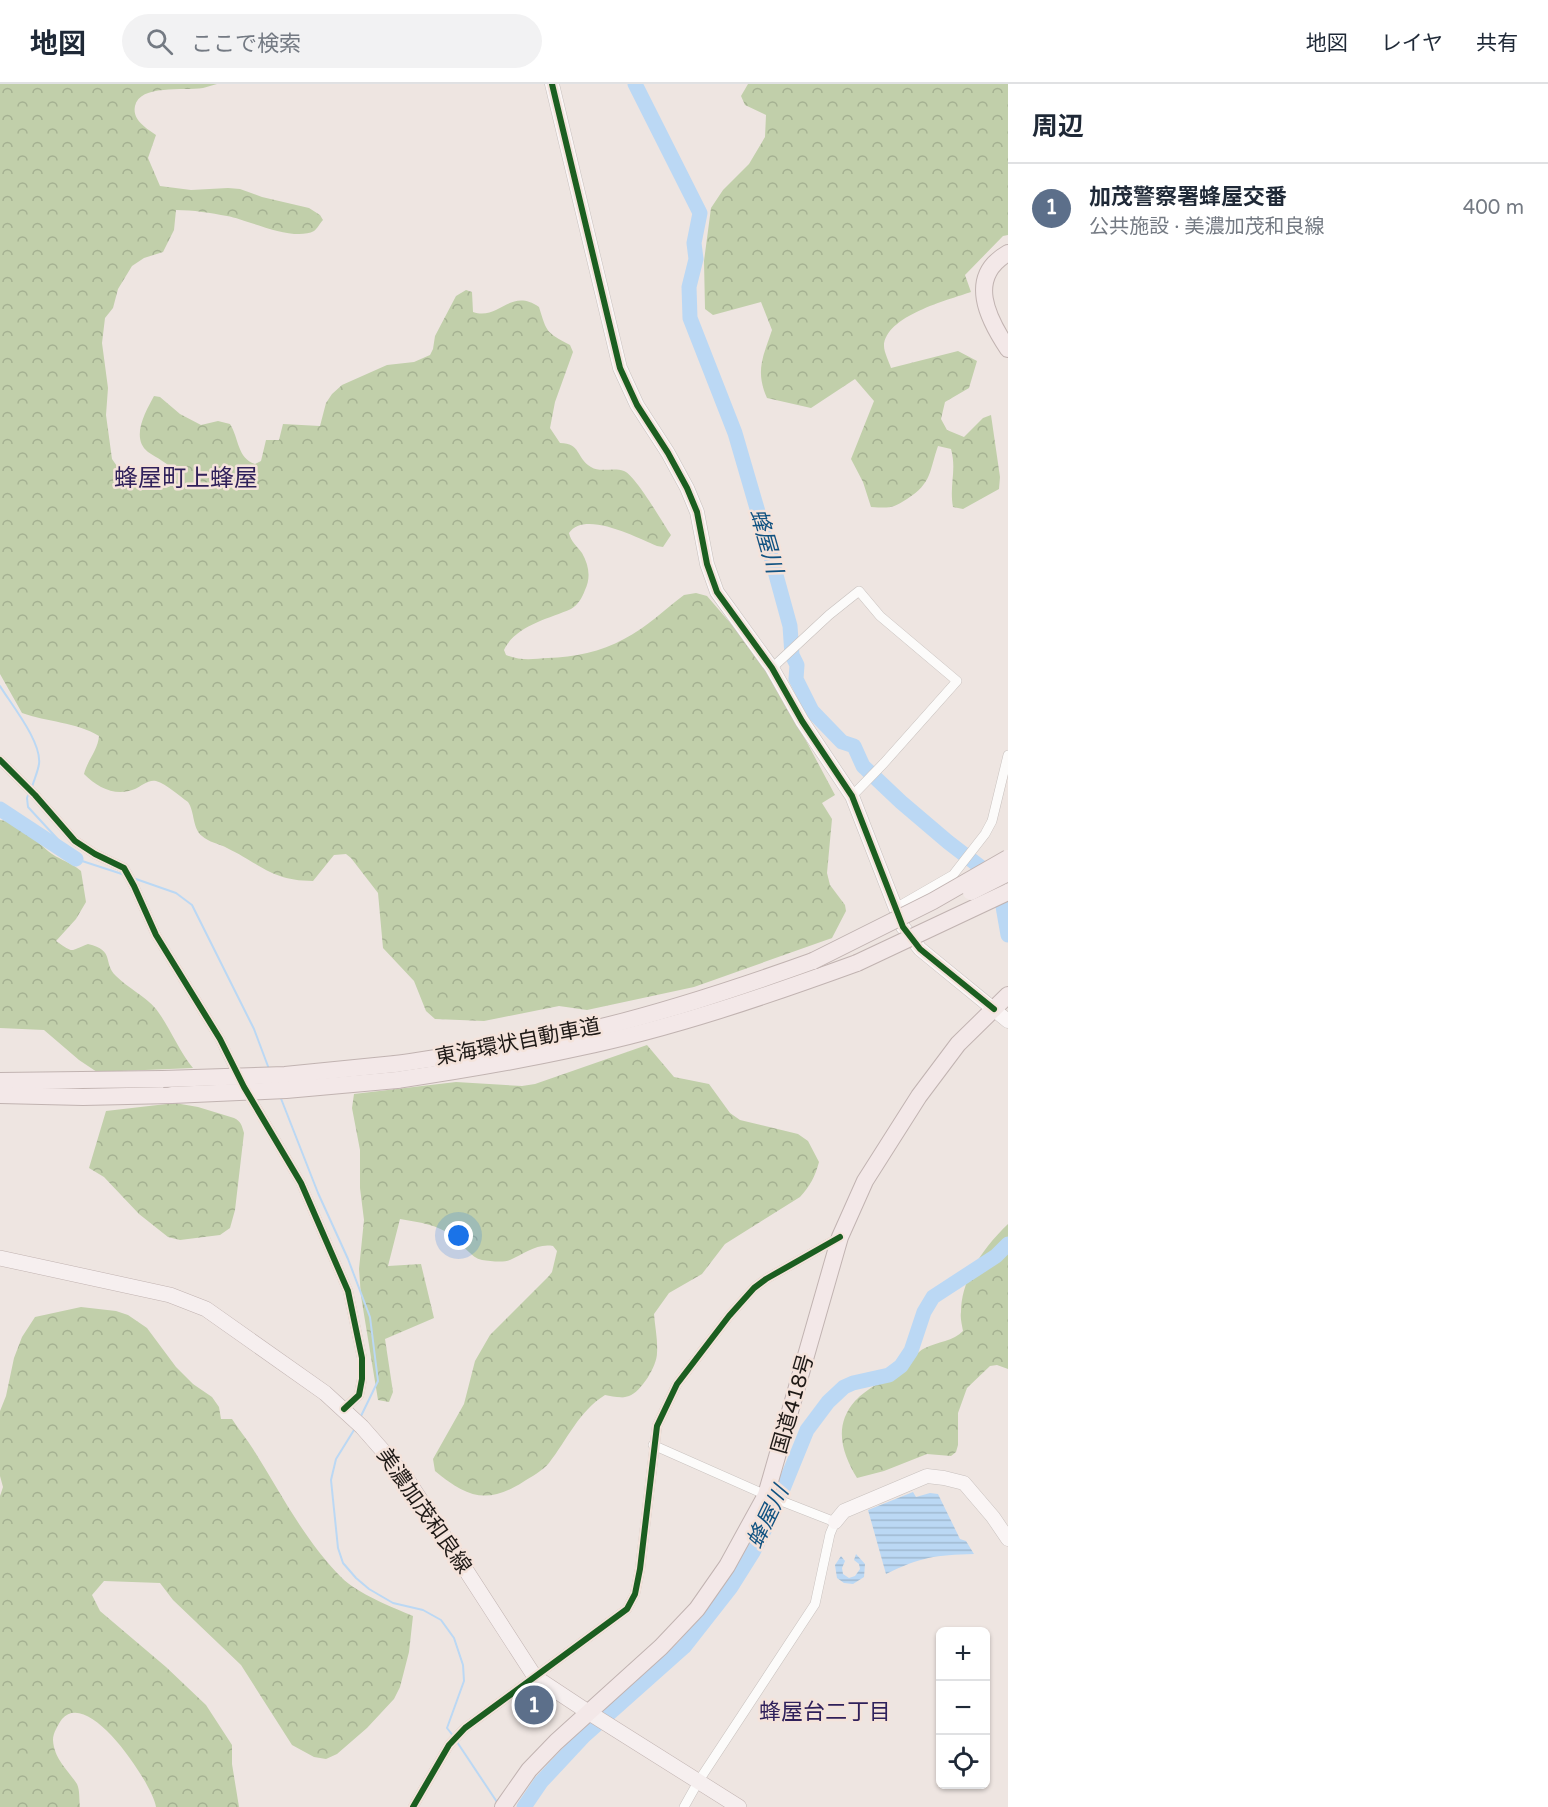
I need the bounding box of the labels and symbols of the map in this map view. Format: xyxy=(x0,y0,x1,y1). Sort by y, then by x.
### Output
district label: 蜂屋町上蜂屋 xyxy=(114,464,258,493)
water label: 蜂屋川 xyxy=(744,506,788,578)
street label: 東海環状自動車道 xyxy=(433,1014,603,1070)
your location xyxy=(444,1221,473,1250)
street label: 国道418号 xyxy=(767,1351,819,1457)
street label: 美濃加茂和良線 xyxy=(372,1444,476,1578)
water label: 蜂屋川 xyxy=(742,1480,795,1552)
pin: 1 xyxy=(514,1682,554,1728)
district label: 蜂屋台二丁目 xyxy=(759,1699,891,1725)

